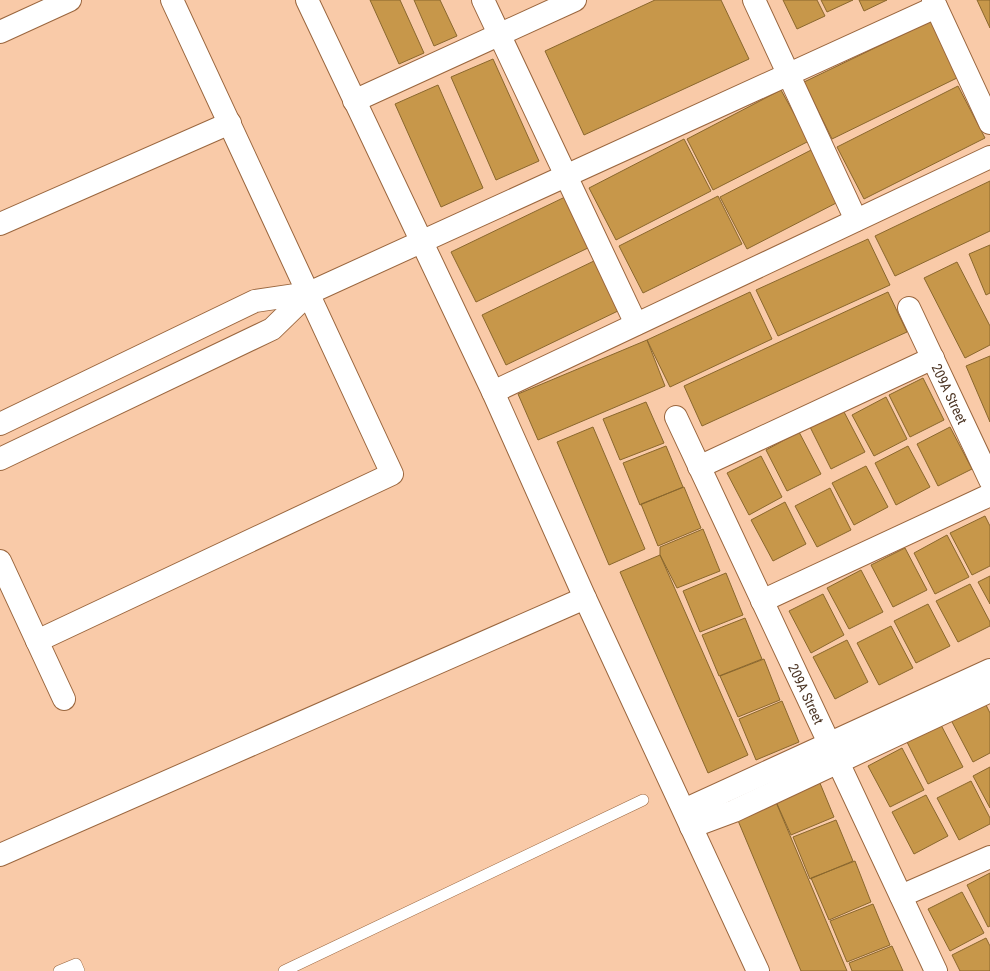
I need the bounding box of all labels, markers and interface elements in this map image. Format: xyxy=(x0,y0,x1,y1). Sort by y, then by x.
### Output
street label: 209A Street xyxy=(928,361,971,427)
street label: 209A Street xyxy=(785,661,827,727)

